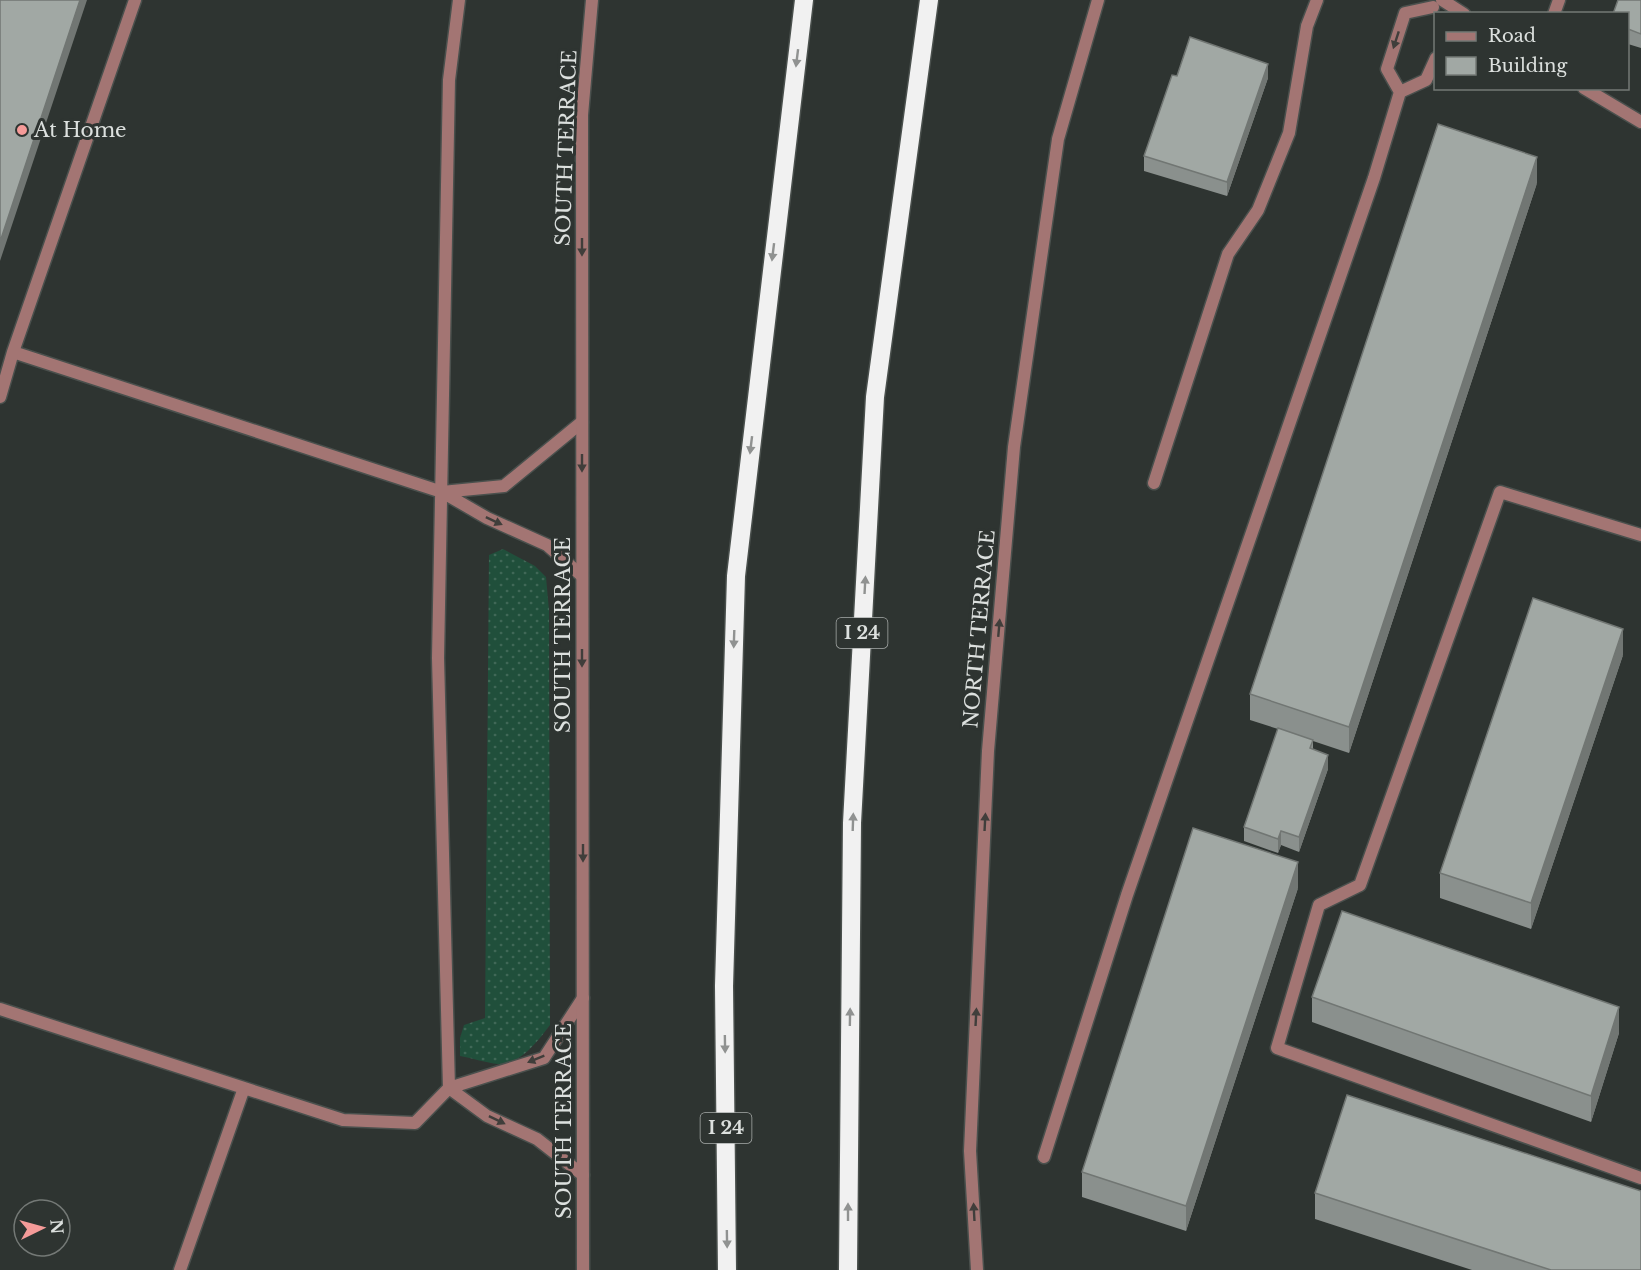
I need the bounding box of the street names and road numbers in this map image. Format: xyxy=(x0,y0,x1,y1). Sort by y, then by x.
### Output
street label: SOUTH TERRACE xyxy=(551,50,581,246)
street label: NORTH TERRACE xyxy=(958,529,1000,729)
street label: SOUTH TERRACE xyxy=(551,537,575,733)
road number: I 24 xyxy=(836,618,888,648)
street label: SOUTH TERRACE xyxy=(552,1023,576,1219)
road number: I 24 xyxy=(700,1113,752,1143)

